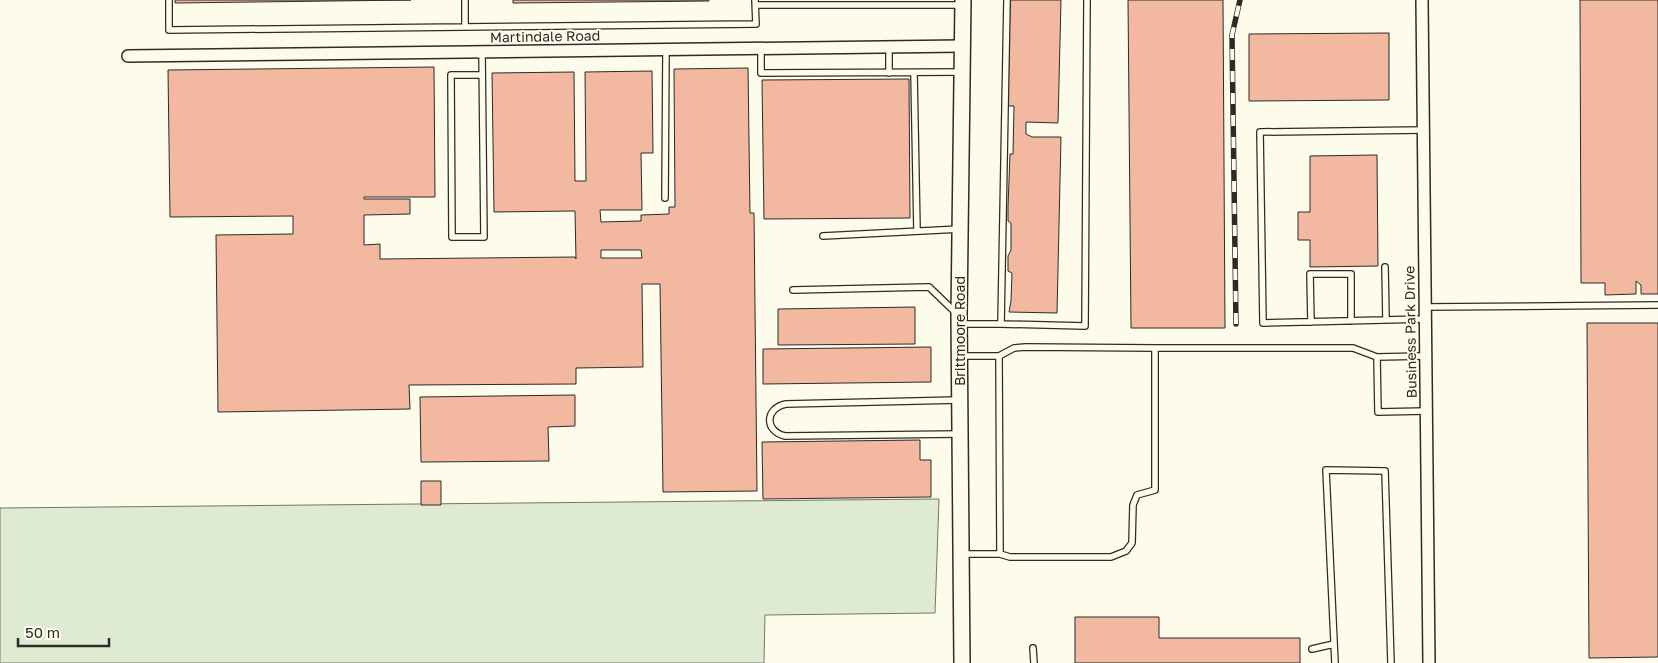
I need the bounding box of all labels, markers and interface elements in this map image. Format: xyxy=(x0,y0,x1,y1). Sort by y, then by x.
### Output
street label: Martindale Road xyxy=(490,27,600,45)
street label: Business Park Drive xyxy=(1400,266,1420,398)
street label: Brittmoore Road xyxy=(951,276,968,386)
scale bar xyxy=(18,616,109,648)
text: 50 m xyxy=(25,623,60,641)

